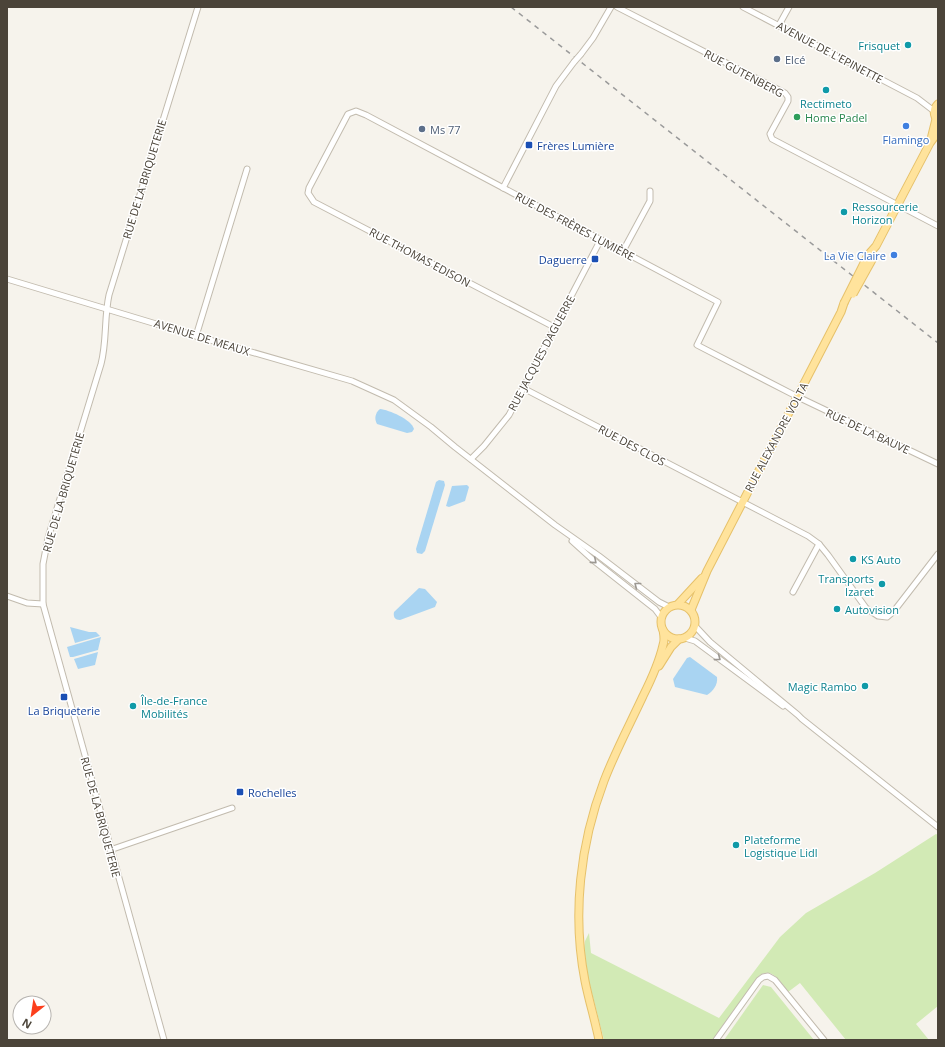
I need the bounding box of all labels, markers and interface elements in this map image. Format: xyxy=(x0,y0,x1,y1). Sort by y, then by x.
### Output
street label: AVENUE DE L'EPINETTE xyxy=(774,18,886,86)
place label: Frisquet xyxy=(858,38,900,53)
marker: Frisquet xyxy=(903,40,913,50)
street label: RUE GUTENBERG xyxy=(702,46,786,100)
place label: Elcé xyxy=(785,52,805,67)
marker: Elcé xyxy=(772,54,782,64)
marker: Rectimeto xyxy=(821,85,831,95)
place label: Rectimeto xyxy=(800,96,852,111)
place label: Home Padel xyxy=(805,110,867,125)
marker: Home Padel xyxy=(792,112,802,122)
street label: RUE DE LA BRIQUETERIE xyxy=(119,117,169,241)
marker: Flamingo xyxy=(901,121,911,131)
place label: Ms 77 xyxy=(430,122,461,137)
marker: Ms 77 xyxy=(417,124,427,134)
place label: Flamingo xyxy=(883,132,930,147)
place label: Frères Lumière xyxy=(537,138,614,153)
marker: Frères Lumière xyxy=(524,140,534,150)
street label: RUE DES FRÈRES LUMIÈRE xyxy=(513,188,637,264)
place label: Ressourcerie Horizon xyxy=(852,199,918,227)
marker: Ressourcerie Horizon xyxy=(839,207,849,217)
street label: RUE THOMAS EDISON xyxy=(367,224,473,290)
place label: La Vie Claire xyxy=(824,248,886,263)
marker: La Vie Claire xyxy=(889,250,899,260)
place label: Daguerre xyxy=(539,252,587,267)
marker: Daguerre xyxy=(590,254,600,264)
street label: RUE JACQUES DAGUERRE xyxy=(504,293,578,413)
street label: AVENUE DE MEAUX xyxy=(152,315,252,359)
street label: RUE ALEXANDRE VOLTA xyxy=(741,380,811,494)
street label: RUE DE LA BAUVE xyxy=(824,405,912,457)
street label: RUE DES CLOS xyxy=(596,421,668,469)
street label: RUE DE LA BRIQUETERIE xyxy=(39,430,87,554)
place label: KS Auto xyxy=(861,552,901,567)
marker: KS Auto xyxy=(848,554,858,564)
one-way arrow xyxy=(590,556,597,563)
place label: Transports Izaret xyxy=(818,571,874,599)
marker: Transports Izaret xyxy=(877,579,887,589)
one-way arrow xyxy=(635,583,642,590)
place label: Autovision xyxy=(845,602,899,617)
marker: Autovision xyxy=(832,604,842,614)
one-way arrow xyxy=(713,653,720,660)
place label: Magic Rambo xyxy=(788,679,857,694)
marker: Magic Rambo xyxy=(860,681,870,691)
marker: La Briqueterie xyxy=(59,692,69,702)
place label: Île-de-France Mobilités xyxy=(140,693,208,721)
marker: Île-de-France Mobilités xyxy=(128,701,138,711)
place label: La Briqueterie xyxy=(28,703,100,718)
street label: RUE DE LA BRIQUETERIE xyxy=(78,755,124,879)
place label: Rochelles xyxy=(248,785,297,800)
marker: Rochelles xyxy=(235,787,245,797)
place label: Plateforme Logistique Lidl xyxy=(744,832,818,860)
marker: Plateforme Logistique Lidl xyxy=(731,840,741,850)
north arrow xyxy=(12,995,52,1035)
text: N xyxy=(19,1015,34,1033)

